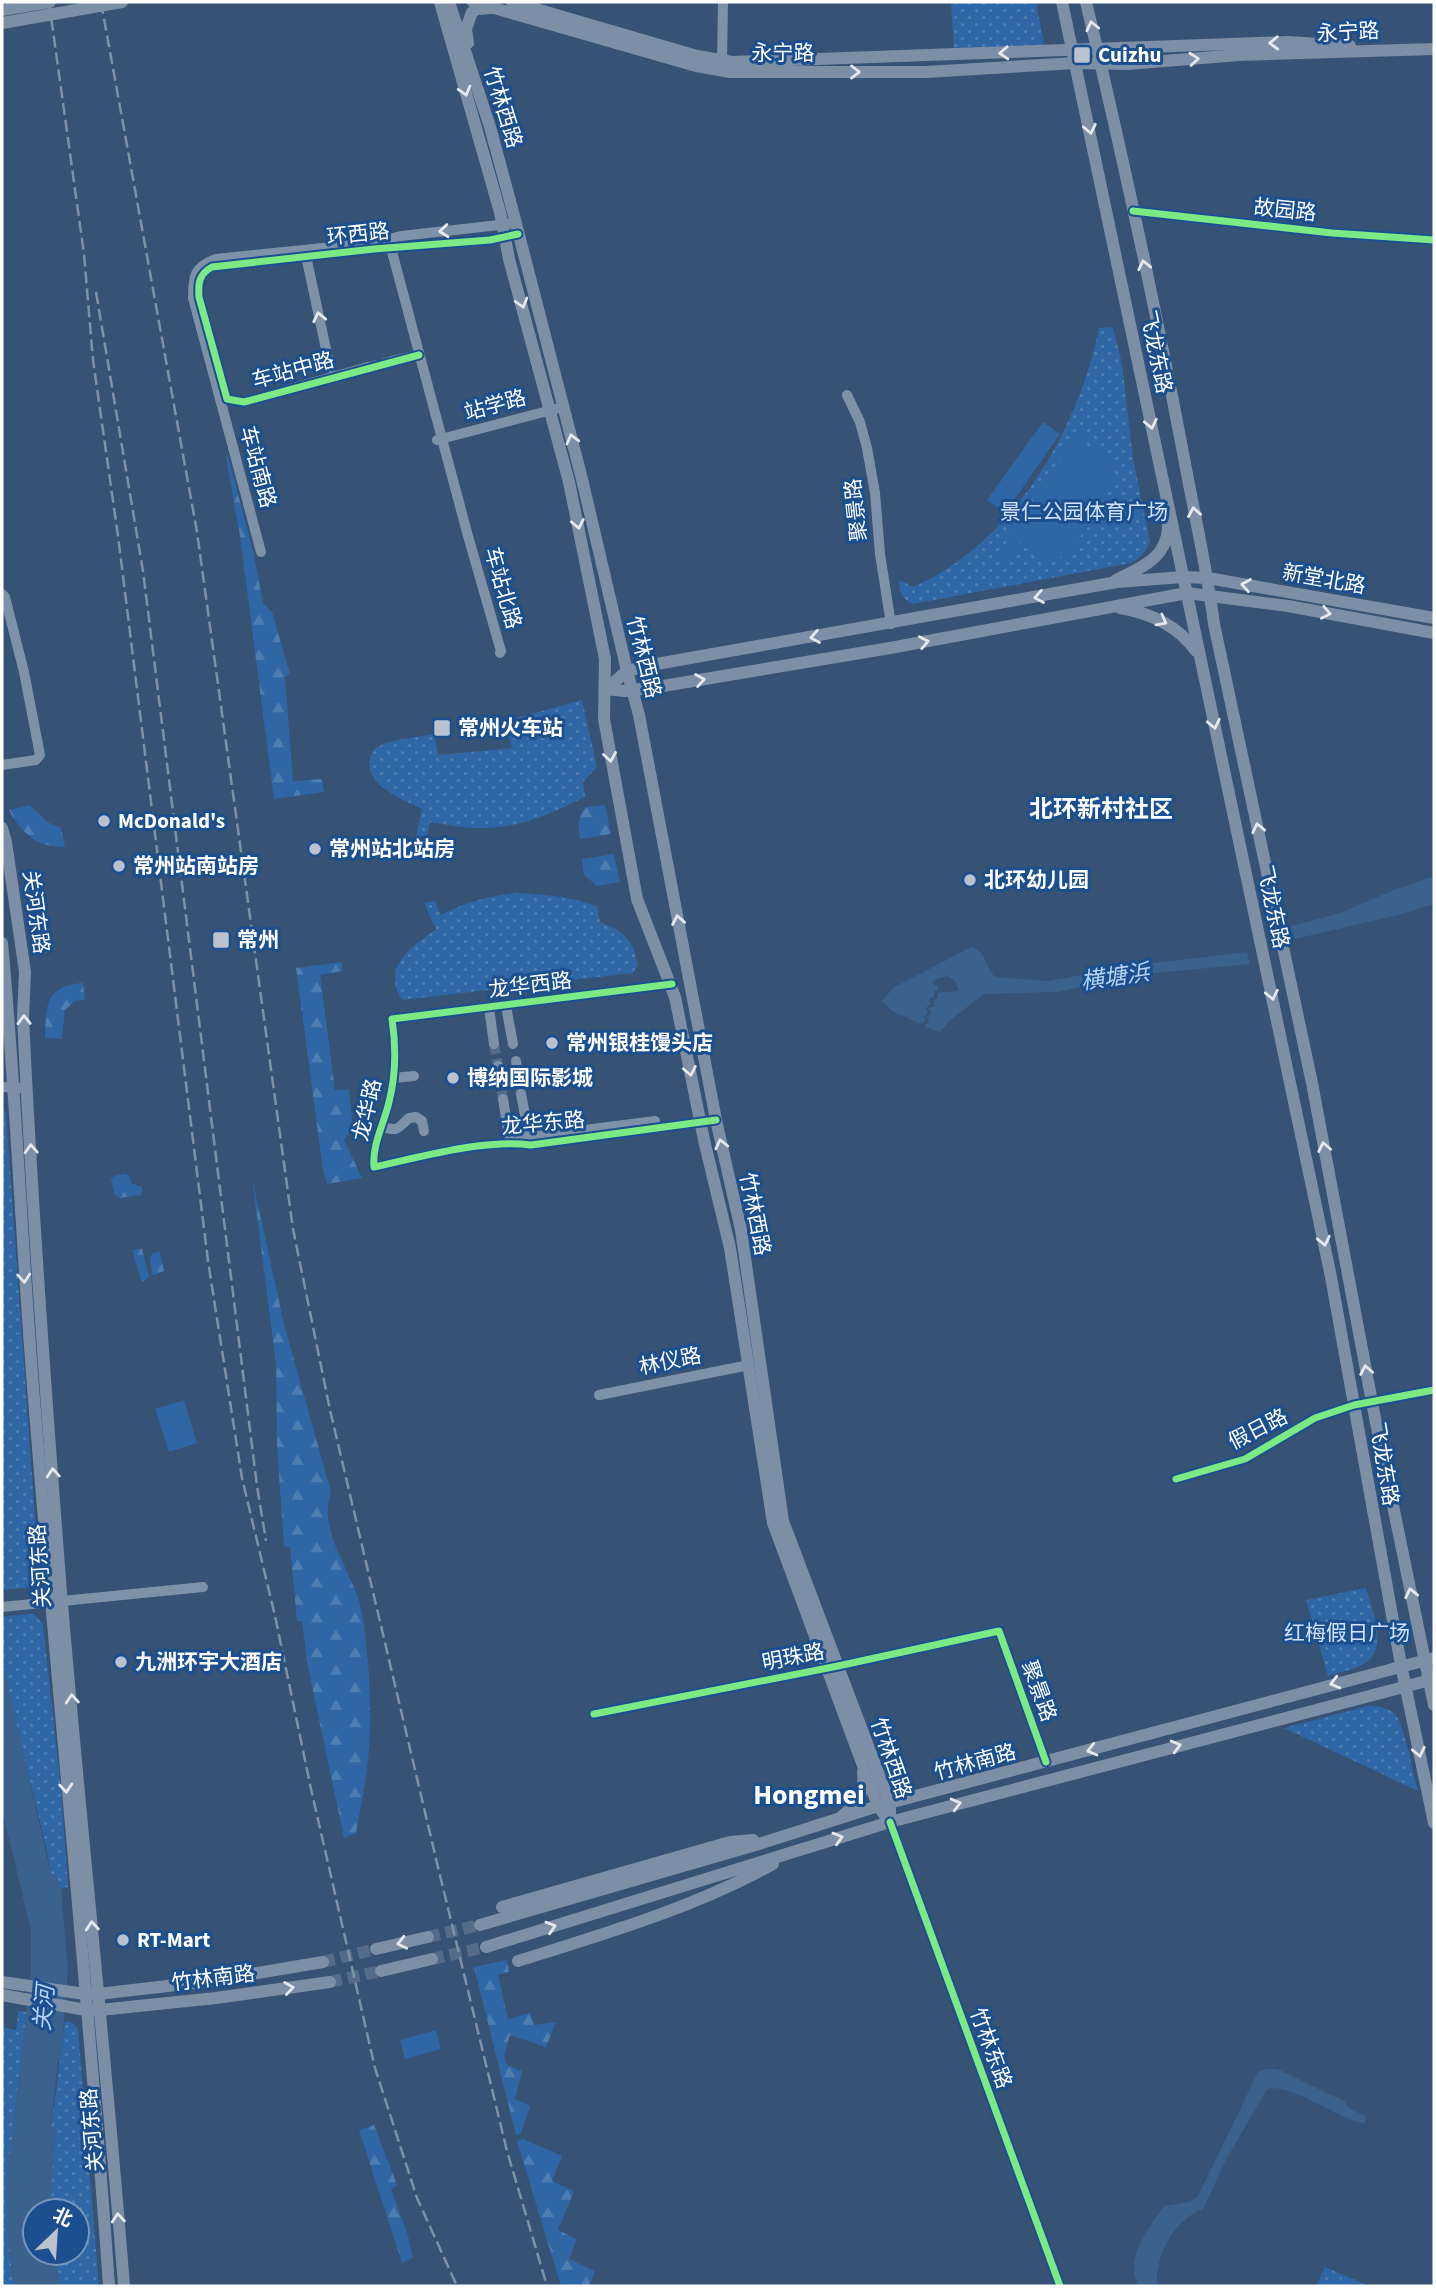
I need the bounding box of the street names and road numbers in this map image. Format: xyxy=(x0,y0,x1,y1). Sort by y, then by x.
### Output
street label: 永宁路 xyxy=(1316,15,1380,49)
street label: 永宁路 xyxy=(752,38,815,68)
street label: 竹林西路 xyxy=(476,62,530,152)
street label: 故园路 xyxy=(1252,192,1318,228)
street label: 环西路 xyxy=(325,216,391,252)
street label: 飞龙东路 xyxy=(1133,308,1179,396)
street label: 车站中路 xyxy=(249,345,337,395)
street label: 站学路 xyxy=(461,382,529,428)
street label: 车站南路 xyxy=(233,423,283,511)
street label: 聚景路 xyxy=(838,477,874,543)
street label: 车站北路 xyxy=(477,543,529,633)
street label: 新堂北路 xyxy=(1280,557,1368,601)
street label: 竹林西路 xyxy=(619,613,669,701)
street label: 飞龙东路 xyxy=(1250,863,1296,951)
street label: 关河东路 xyxy=(15,868,57,956)
street label: 龙华西路 xyxy=(486,965,574,1005)
street label: 龙华路 xyxy=(345,1076,389,1144)
street label: 龙华东路 xyxy=(500,1104,586,1142)
street label: 竹林西路 xyxy=(732,1170,778,1258)
street label: 林仪路 xyxy=(636,1340,704,1382)
street label: 假日路 xyxy=(1223,1401,1293,1457)
street label: 飞龙东路 xyxy=(1362,1420,1406,1508)
street label: 关河东路 xyxy=(22,1523,58,1609)
street label: 明珠路 xyxy=(759,1636,827,1678)
street label: 聚景路 xyxy=(1014,1656,1064,1726)
street label: 竹林西路 xyxy=(863,1713,919,1803)
street label: 竹林南路 xyxy=(931,1737,1019,1787)
street label: 竹林南路 xyxy=(169,1958,257,1998)
street label: 竹林东路 xyxy=(963,2003,1019,2093)
street label: 关河东路 xyxy=(73,2087,111,2173)

